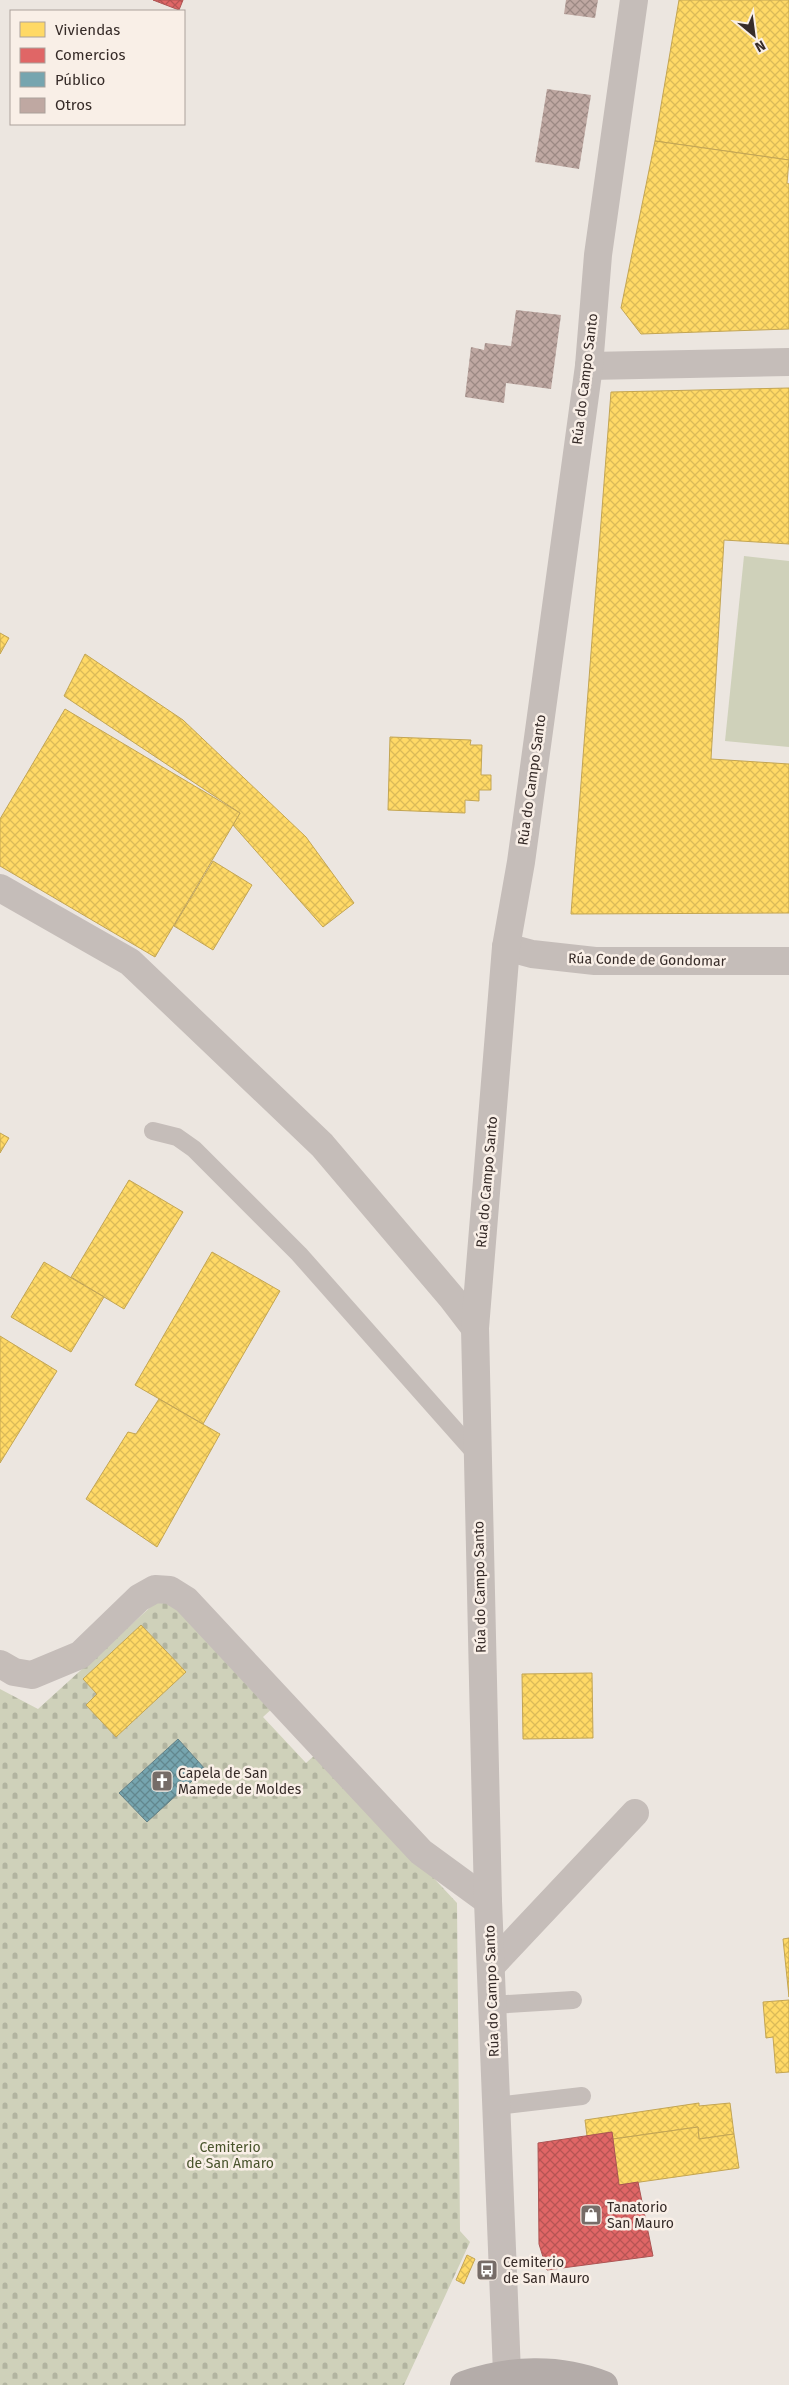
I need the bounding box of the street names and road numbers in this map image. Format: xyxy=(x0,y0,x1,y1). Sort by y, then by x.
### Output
street label: Rúa do Campo Santo xyxy=(569,312,601,446)
street label: Rúa do Campo Santo xyxy=(514,713,550,847)
street label: Rúa Conde de Gondomar xyxy=(568,950,727,970)
street label: Rúa do Campo Santo xyxy=(473,1115,501,1249)
street label: Rúa do Campo Santo xyxy=(470,1521,490,1653)
street label: Rúa do Campo Santo xyxy=(481,1925,503,2057)

